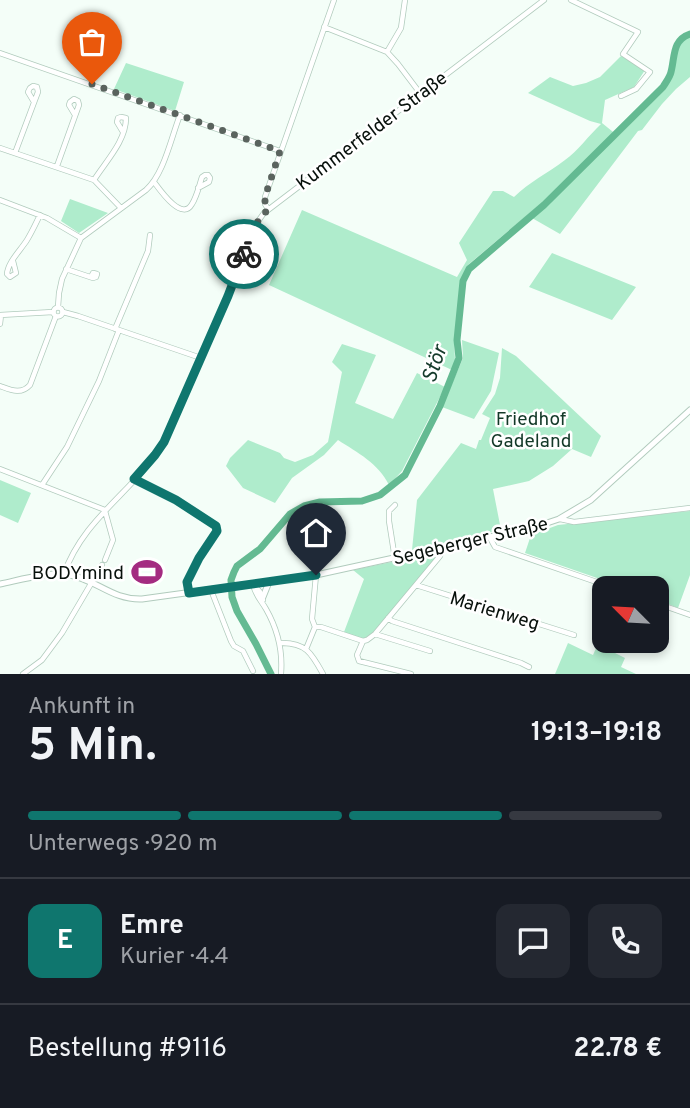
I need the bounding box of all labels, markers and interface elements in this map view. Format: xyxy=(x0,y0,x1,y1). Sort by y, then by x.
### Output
pin xyxy=(62,12.0,122,84)
icon: bag xyxy=(73,23,111,61)
street label: Kummerfelder Straße xyxy=(292,67,453,196)
courier xyxy=(209,219,279,289)
icon: bike xyxy=(225,235,263,273)
water label: Stör xyxy=(416,340,455,387)
park label: Friedhof Gadeland xyxy=(490,408,572,454)
pin xyxy=(286,503,346,575)
street label: Segeberger Straße xyxy=(390,512,551,572)
icon: home xyxy=(297,514,335,552)
sports icon: BODYmind xyxy=(130,555,164,589)
place label: BODYmind xyxy=(32,562,124,586)
north arrow xyxy=(592,576,668,653)
map controls xyxy=(592,576,669,653)
street label: Marienweg xyxy=(447,587,542,637)
text: Ankunft in xyxy=(28,693,135,722)
text: 19:13–19:18 xyxy=(531,717,662,750)
text: 5 Min. xyxy=(28,718,157,777)
text: Unterwegs · 920 m xyxy=(28,830,218,859)
button: chat xyxy=(496,904,570,978)
button: phone xyxy=(588,904,662,978)
text: Emre xyxy=(120,910,184,943)
text: E xyxy=(57,925,73,958)
text: Kurier · 4.4 xyxy=(120,943,229,972)
text: Bestellung #9116 xyxy=(28,1033,227,1066)
text: 22.78 € xyxy=(574,1033,662,1066)

